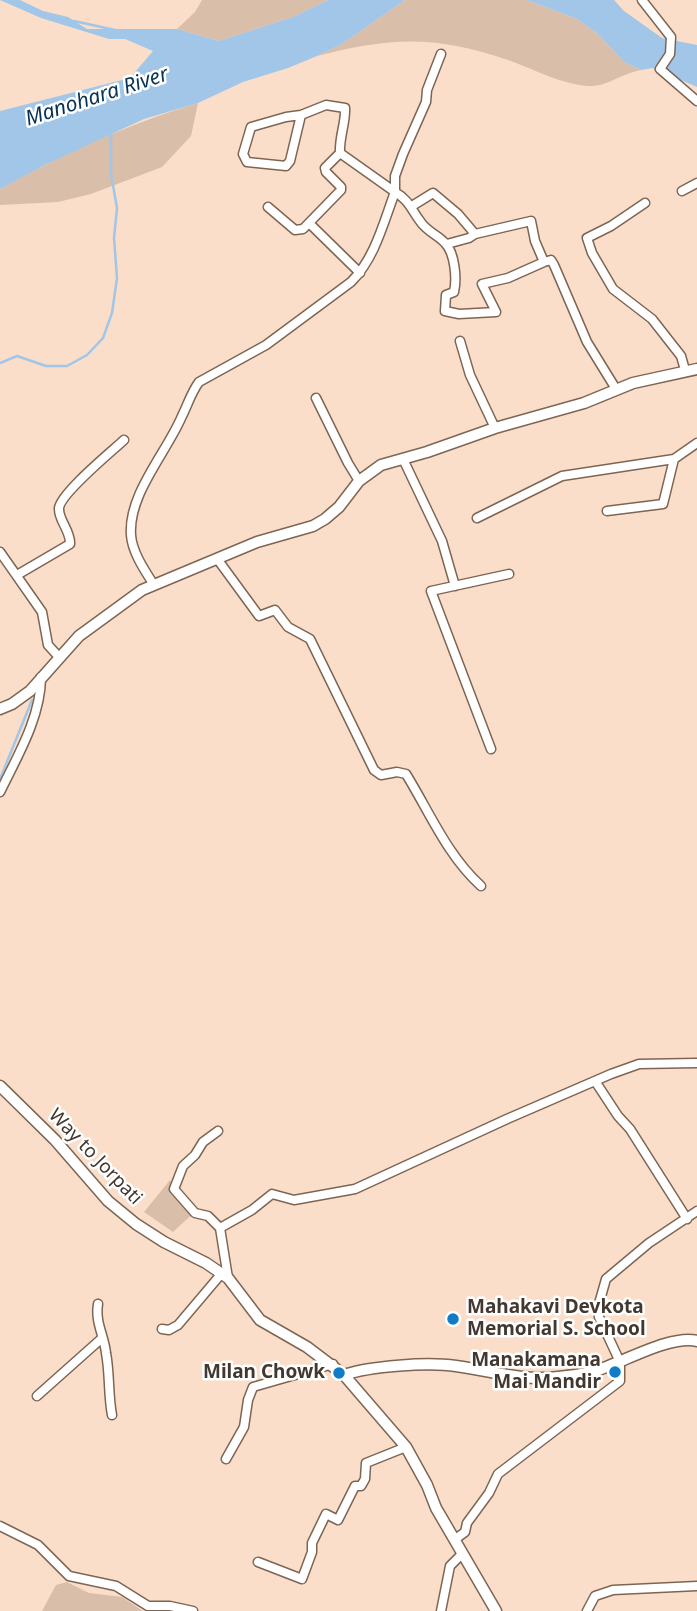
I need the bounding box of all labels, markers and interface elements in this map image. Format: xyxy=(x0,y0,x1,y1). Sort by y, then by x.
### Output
water label: Manohara River xyxy=(22,62,172,132)
street label: Way to Jorpati xyxy=(44,1104,146,1210)
place label: Mahakavi Devkota Memorial S. School xyxy=(467,1297,646,1341)
marker: Mahakavi Devkota Memorial S. School xyxy=(445,1311,461,1327)
place label: Manakamana Mai Mandir xyxy=(471,1350,601,1394)
place label: Milan Chowk xyxy=(203,1362,325,1384)
marker: Manakamana Mai Mandir xyxy=(607,1364,623,1380)
marker: Milan Chowk xyxy=(331,1365,347,1381)

